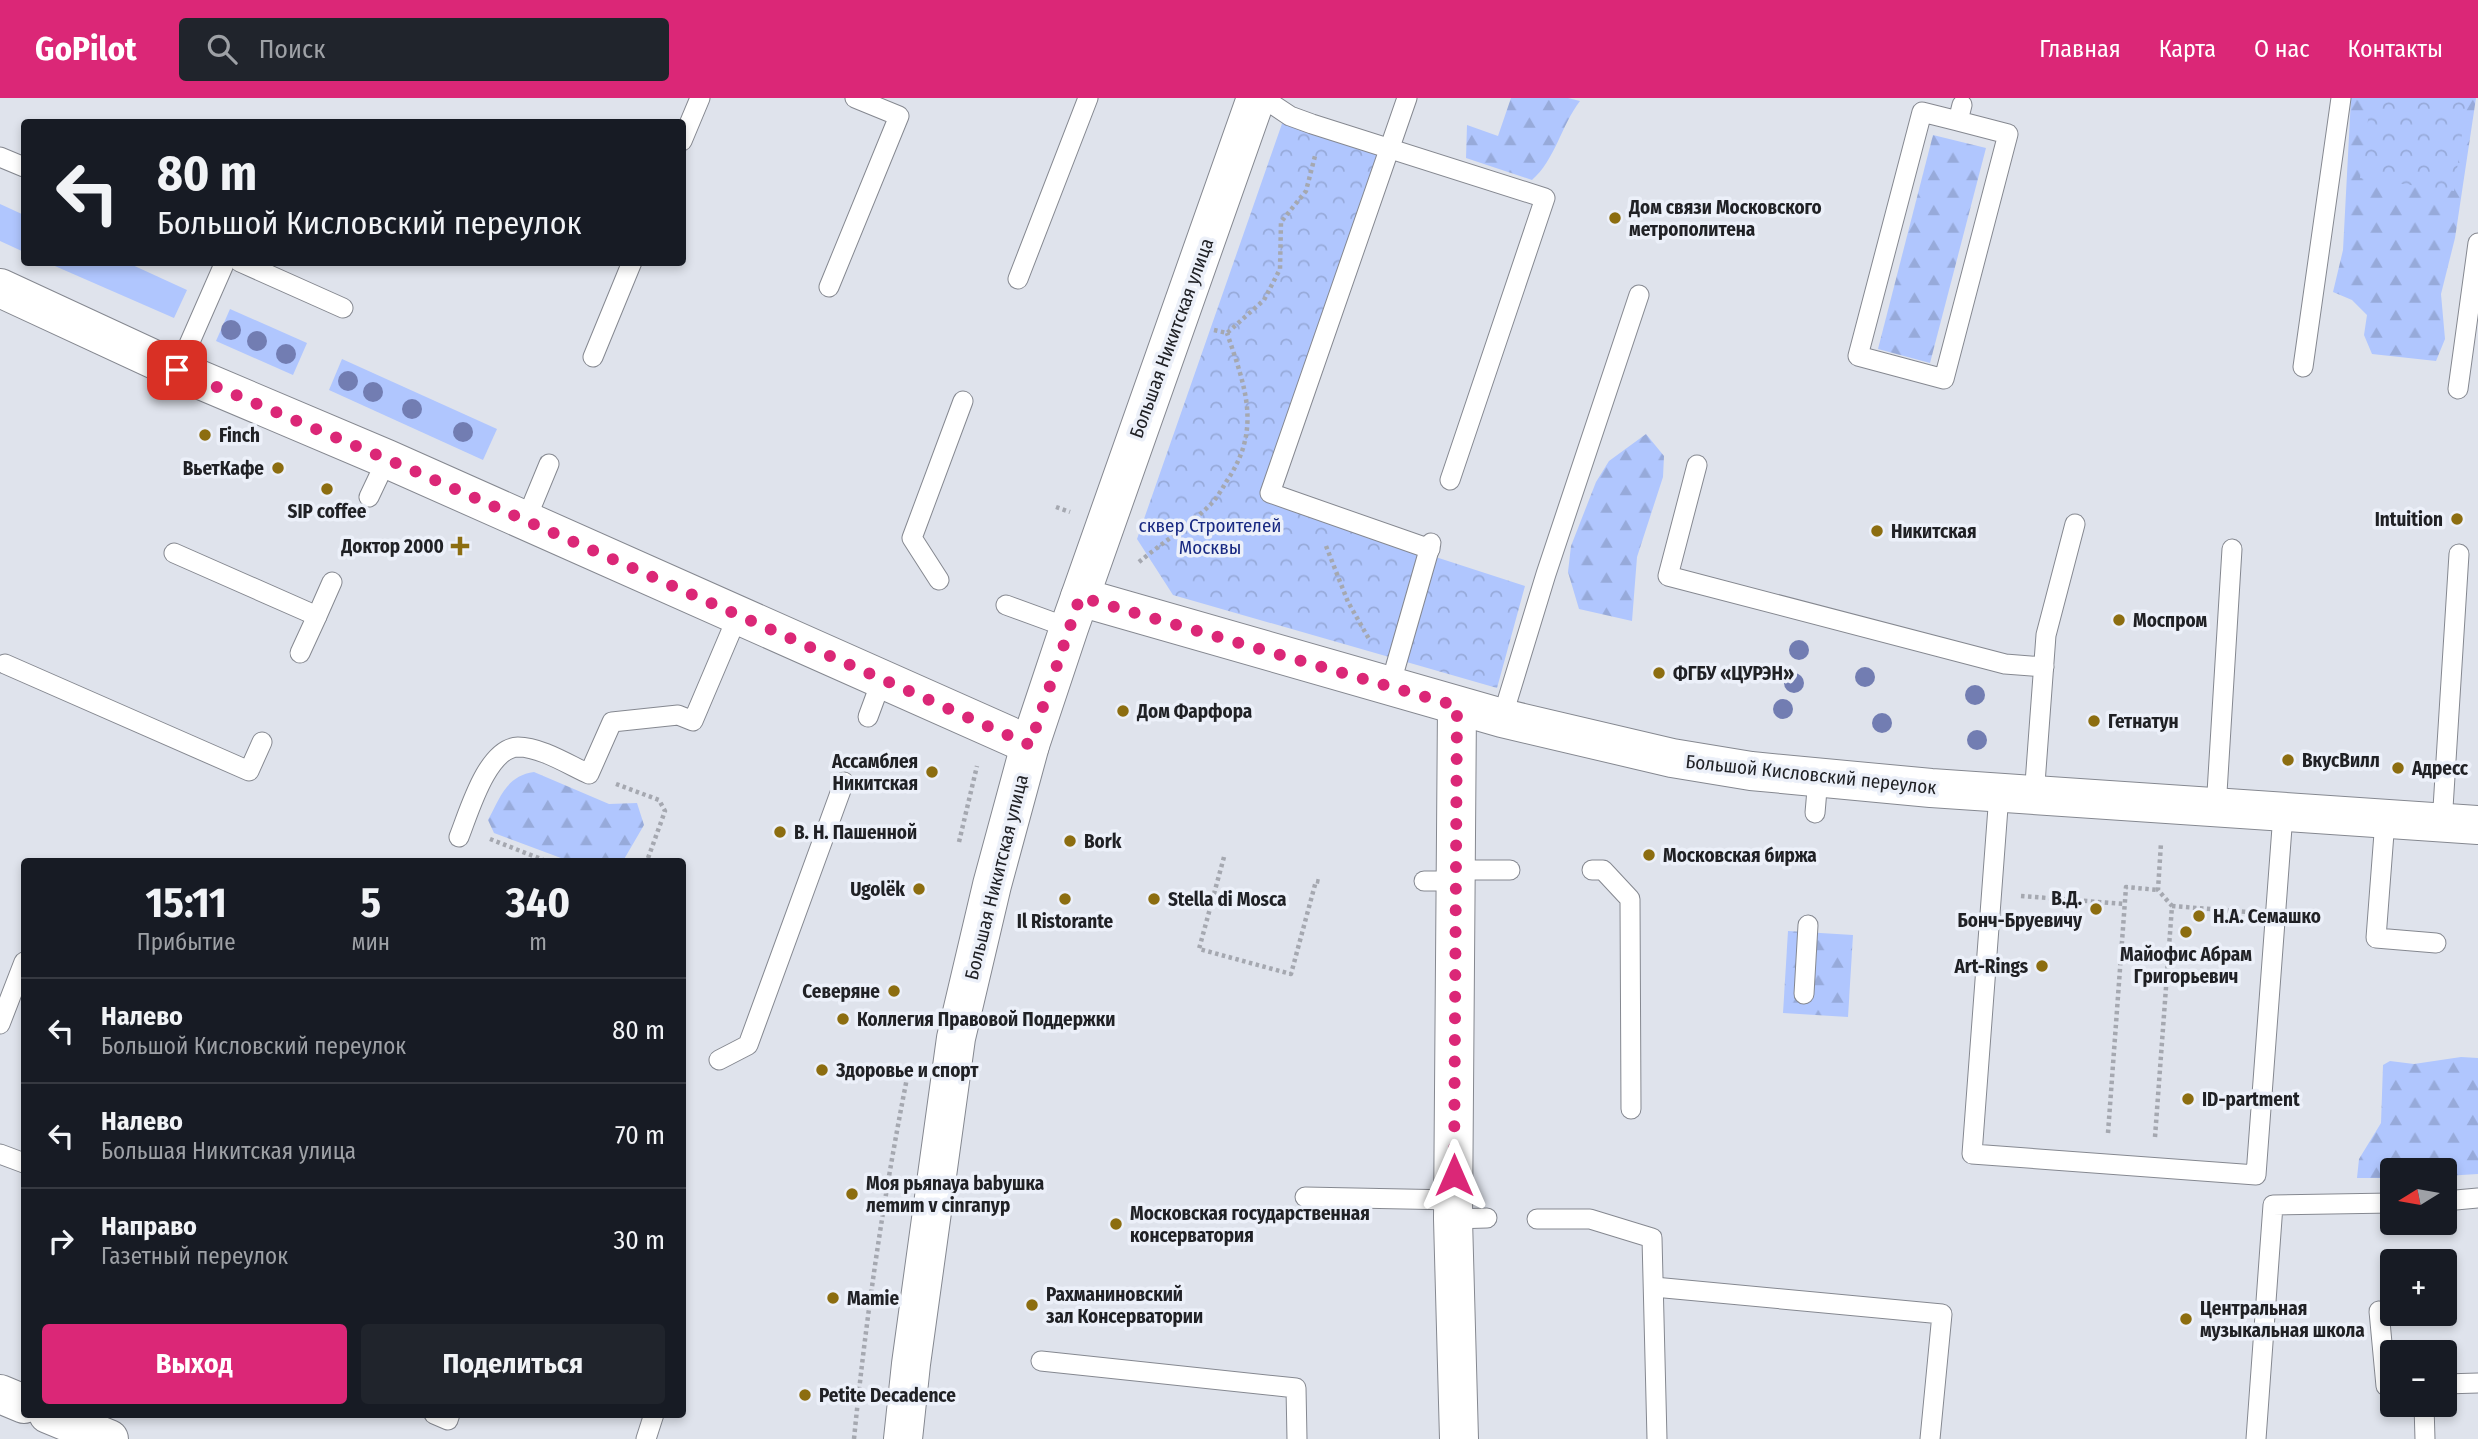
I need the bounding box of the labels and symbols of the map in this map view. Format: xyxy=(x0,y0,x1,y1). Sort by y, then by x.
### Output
place label: Дом связи Московского метрополитена xyxy=(1628,196,1822,241)
marker: Дом связи Московского метрополитена xyxy=(1607,210,1623,226)
street label: Большая Никитская улица xyxy=(1125,235,1218,441)
pin xyxy=(147,340,207,400)
place label: Finch xyxy=(219,424,260,447)
marker: Finch xyxy=(197,427,213,443)
place label: ВьетКафе xyxy=(183,457,264,480)
marker: ВьетКафе xyxy=(270,460,286,476)
marker: SIP coffee xyxy=(319,481,335,497)
place label: SIP coffee xyxy=(288,500,367,523)
place label: Intuition xyxy=(2375,508,2443,531)
marker: Intuition xyxy=(2449,511,2465,527)
park label: сквер Строителей Москвы xyxy=(1139,514,1281,559)
place label: Никитская xyxy=(1891,520,1977,543)
marker: Никитская xyxy=(1869,523,1885,539)
place label: Доктор 2000 xyxy=(340,535,444,558)
marker: Доктор 2000 xyxy=(450,536,470,556)
place label: Моспром xyxy=(2133,609,2208,632)
marker: Моспром xyxy=(2111,612,2127,628)
place label: ФГБУ «ЦУРЭН» xyxy=(1673,662,1794,685)
marker: ФГБУ «ЦУРЭН» xyxy=(1651,665,1667,681)
place label: Дом Фарфора xyxy=(1136,700,1252,723)
marker: Дом Фарфора xyxy=(1115,703,1131,719)
place label: Гетнатун xyxy=(2108,710,2179,733)
marker: Гетнатун xyxy=(2086,713,2102,729)
place label: ВкусВилл xyxy=(2302,749,2380,772)
place label: Ассамблея Никитская xyxy=(831,750,918,795)
street label: Большой Кисловский переулок xyxy=(1684,750,1938,799)
marker: ВкусВилл xyxy=(2280,752,2296,768)
place label: Адресс xyxy=(2411,757,2469,780)
marker: Адресс xyxy=(2390,760,2406,776)
marker: Ассамблея Никитская xyxy=(924,764,940,780)
street label: Большая Никитская улица xyxy=(960,772,1033,982)
place label: В. Н. Пашенной xyxy=(794,821,917,844)
marker: В. Н. Пашенной xyxy=(772,824,788,840)
place label: Bork xyxy=(1084,830,1122,853)
marker: Bork xyxy=(1062,833,1078,849)
place label: Московская биржа xyxy=(1663,844,1817,867)
marker: Московская биржа xyxy=(1641,847,1657,863)
place label: Ugolёk xyxy=(850,878,905,901)
marker: Ugolёk xyxy=(911,881,927,897)
place label: В.Д. Бонч-Бруевичу xyxy=(1957,887,2083,932)
place label: Stella di Mosca xyxy=(1168,888,1286,911)
marker: Il Ristorante xyxy=(1057,891,1073,907)
marker: Stella di Mosca xyxy=(1146,891,1162,907)
marker: В.Д. Бонч-Бруевичу xyxy=(2088,901,2104,917)
place label: Н.А. Семашко xyxy=(2213,905,2321,928)
marker: Н.А. Семашко xyxy=(2191,908,2207,924)
place label: Il Ristorante xyxy=(1017,910,1114,933)
marker: Майофис Абрам Григорьевич xyxy=(2178,924,2194,940)
place label: Майофис Абрам Григорьевич xyxy=(2120,943,2252,988)
place label: Art-Rings xyxy=(1954,955,2029,978)
marker: Art-Rings xyxy=(2034,958,2050,974)
place label: Северяне xyxy=(802,980,880,1003)
marker: Северяне xyxy=(886,983,902,999)
place label: Коллегия Правовой Поддержки xyxy=(857,1008,1115,1031)
marker: Коллегия Правовой Поддержки xyxy=(835,1011,851,1027)
place label: Здоровье и спорт xyxy=(835,1059,979,1082)
marker: Здоровье и спорт xyxy=(814,1062,830,1078)
place label: ID-partment xyxy=(2202,1088,2300,1111)
marker: ID-partment xyxy=(2180,1091,2196,1107)
position arrow xyxy=(1417,1138,1491,1212)
north arrow xyxy=(2380,1158,2457,1236)
place label: Моя рьяnaya babyшка леmиm v cinгапур xyxy=(866,1172,1044,1217)
marker: Моя рьяnaya babyшка леmиm v cinгапур xyxy=(844,1186,860,1202)
place label: Московская государственная консерватория xyxy=(1130,1202,1370,1247)
marker: Московская государственная консерватория xyxy=(1108,1216,1124,1232)
place label: Рахманиновский зал Консерватории xyxy=(1046,1283,1203,1328)
place label: Mamie xyxy=(847,1287,900,1310)
marker: Mamie xyxy=(825,1290,841,1306)
marker: Рахманиновский зал Консерватории xyxy=(1024,1297,1040,1313)
place label: Центральная музыкальная школа xyxy=(2200,1297,2365,1342)
marker: Центральная музыкальная школа xyxy=(2178,1311,2194,1327)
place label: Petite Decadence xyxy=(819,1384,956,1407)
marker: Petite Decadence xyxy=(797,1387,813,1403)

